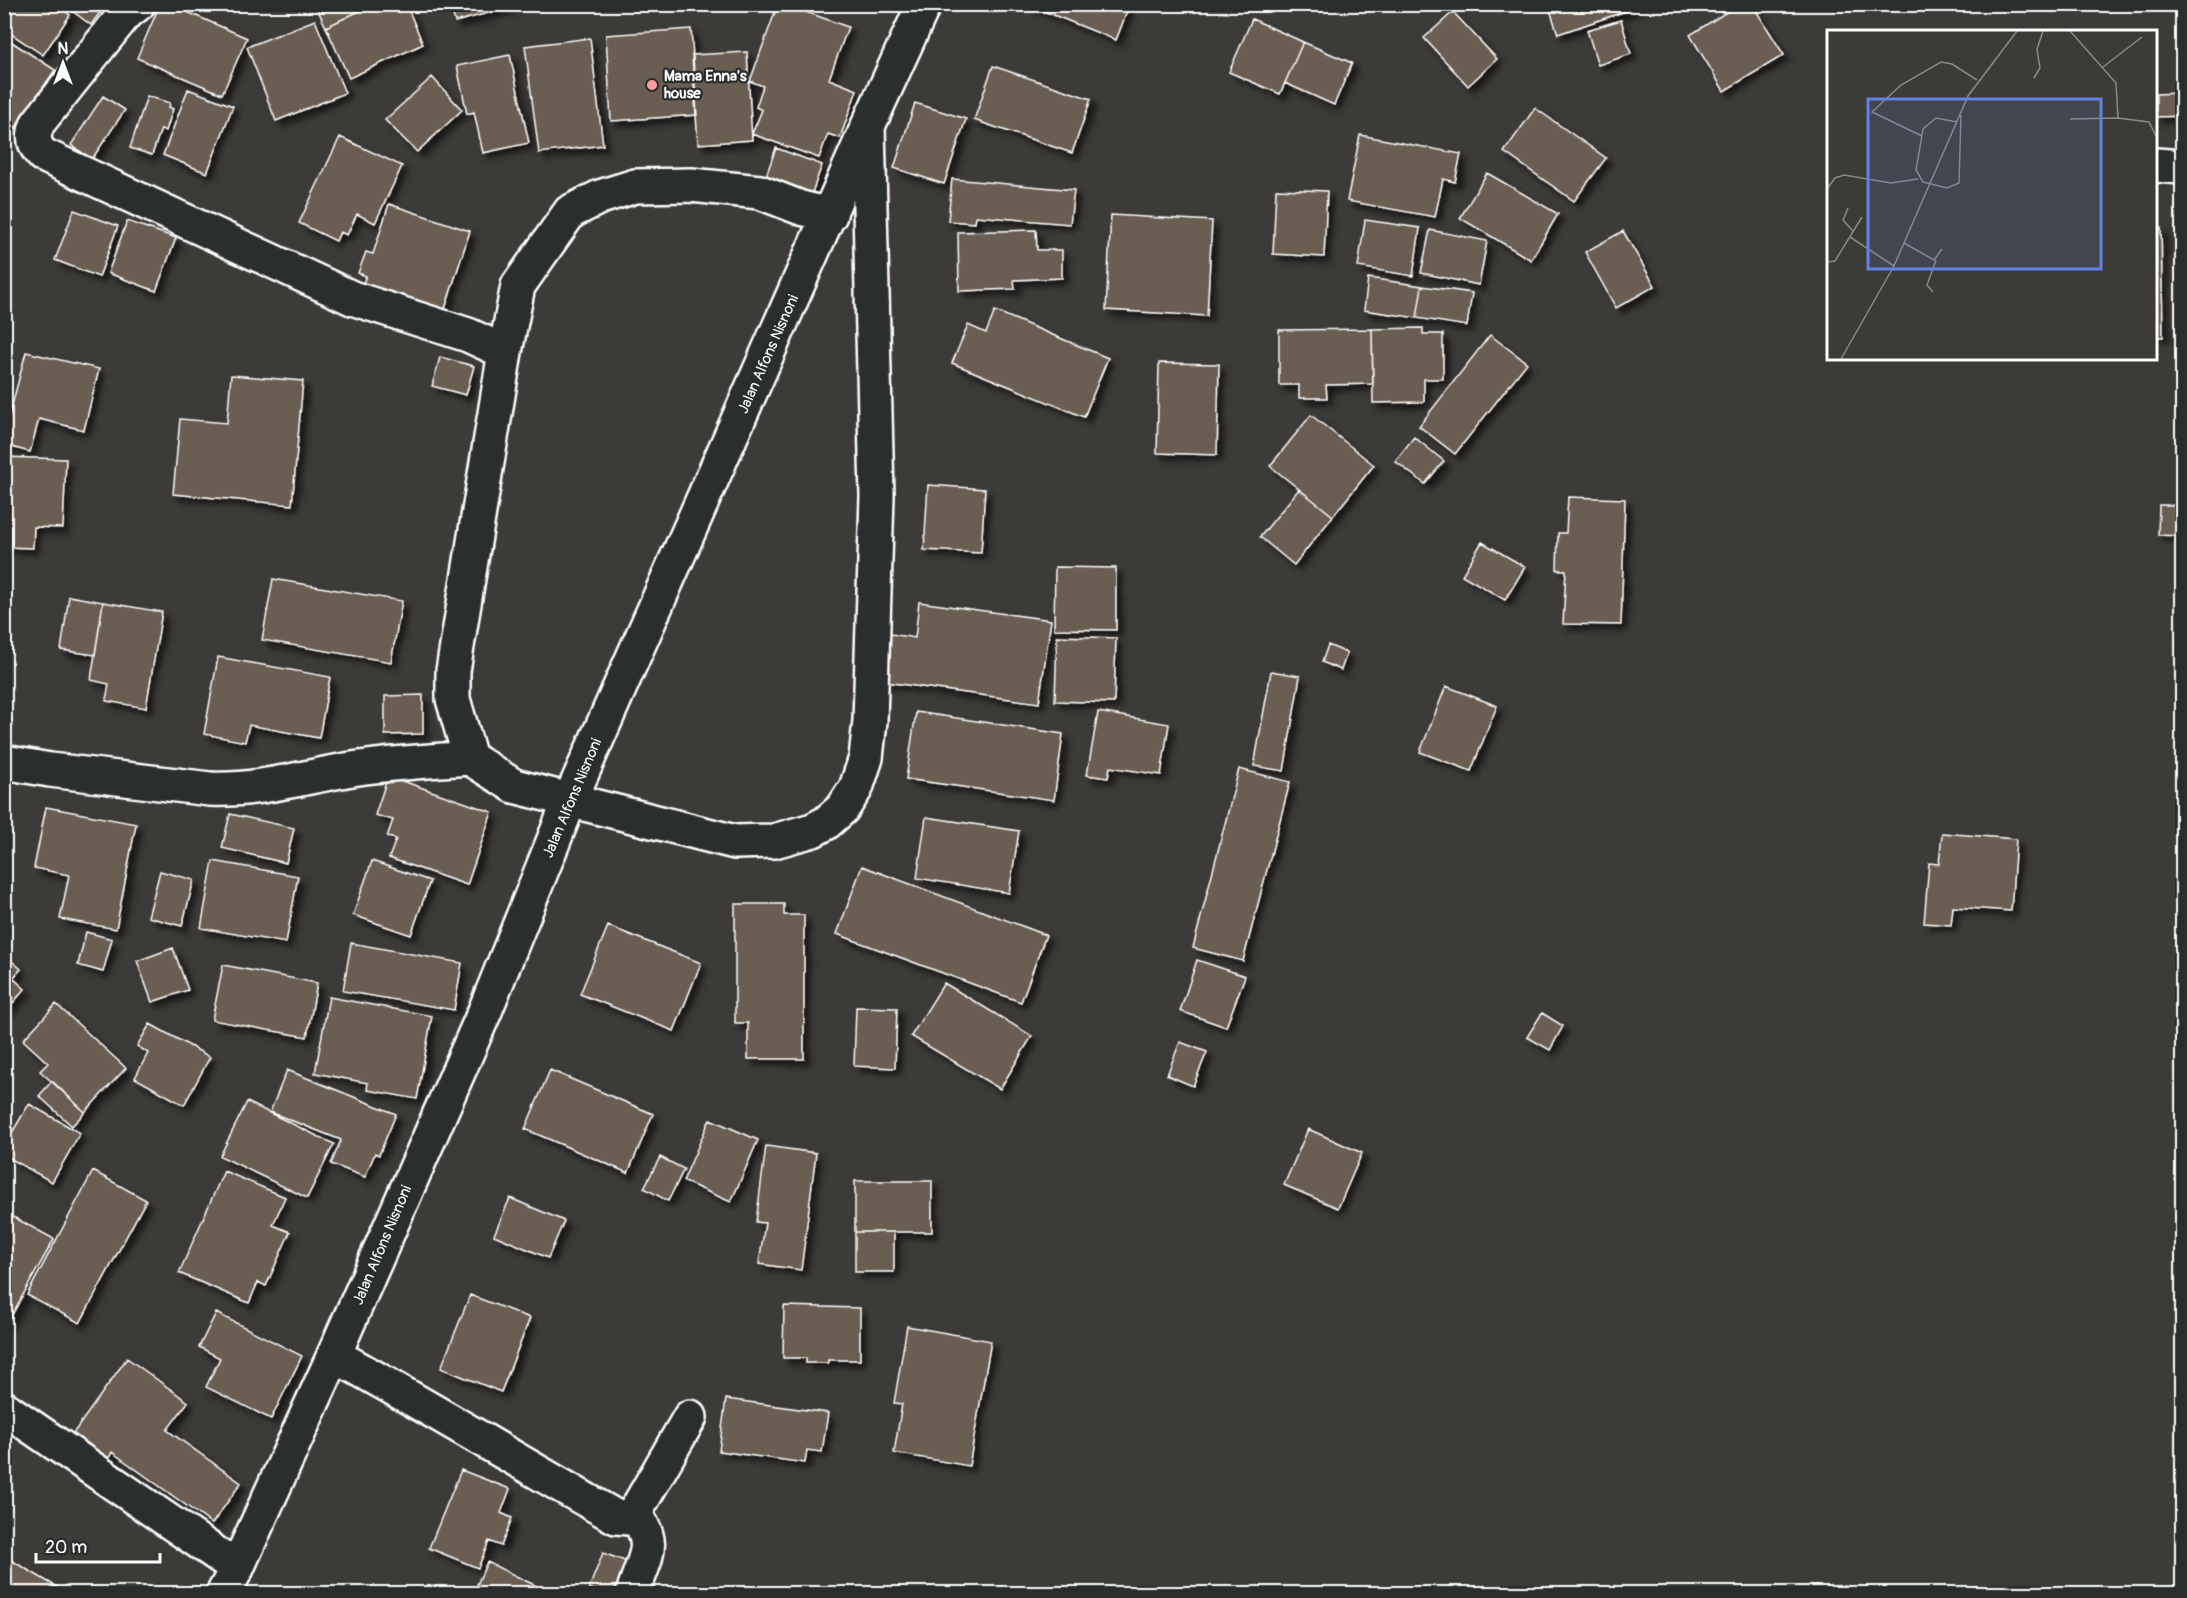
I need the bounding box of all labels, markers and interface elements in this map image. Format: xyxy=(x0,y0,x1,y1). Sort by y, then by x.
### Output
inset map xyxy=(1827,30,2157,360)
north arrow xyxy=(33,33,93,93)
text: N xyxy=(58,39,69,59)
place label: Mama Enna's house xyxy=(664,67,747,103)
marker: Mama Enna's house xyxy=(645,78,659,92)
street label: Jalan Alfons Nisnoni xyxy=(734,292,803,416)
street label: Jalan Alfons Nisnoni xyxy=(539,735,606,861)
street label: Jalan Alfons Nisnoni xyxy=(349,1182,416,1308)
scale bar xyxy=(36,1526,160,1564)
text: 20 m xyxy=(45,1536,87,1559)

